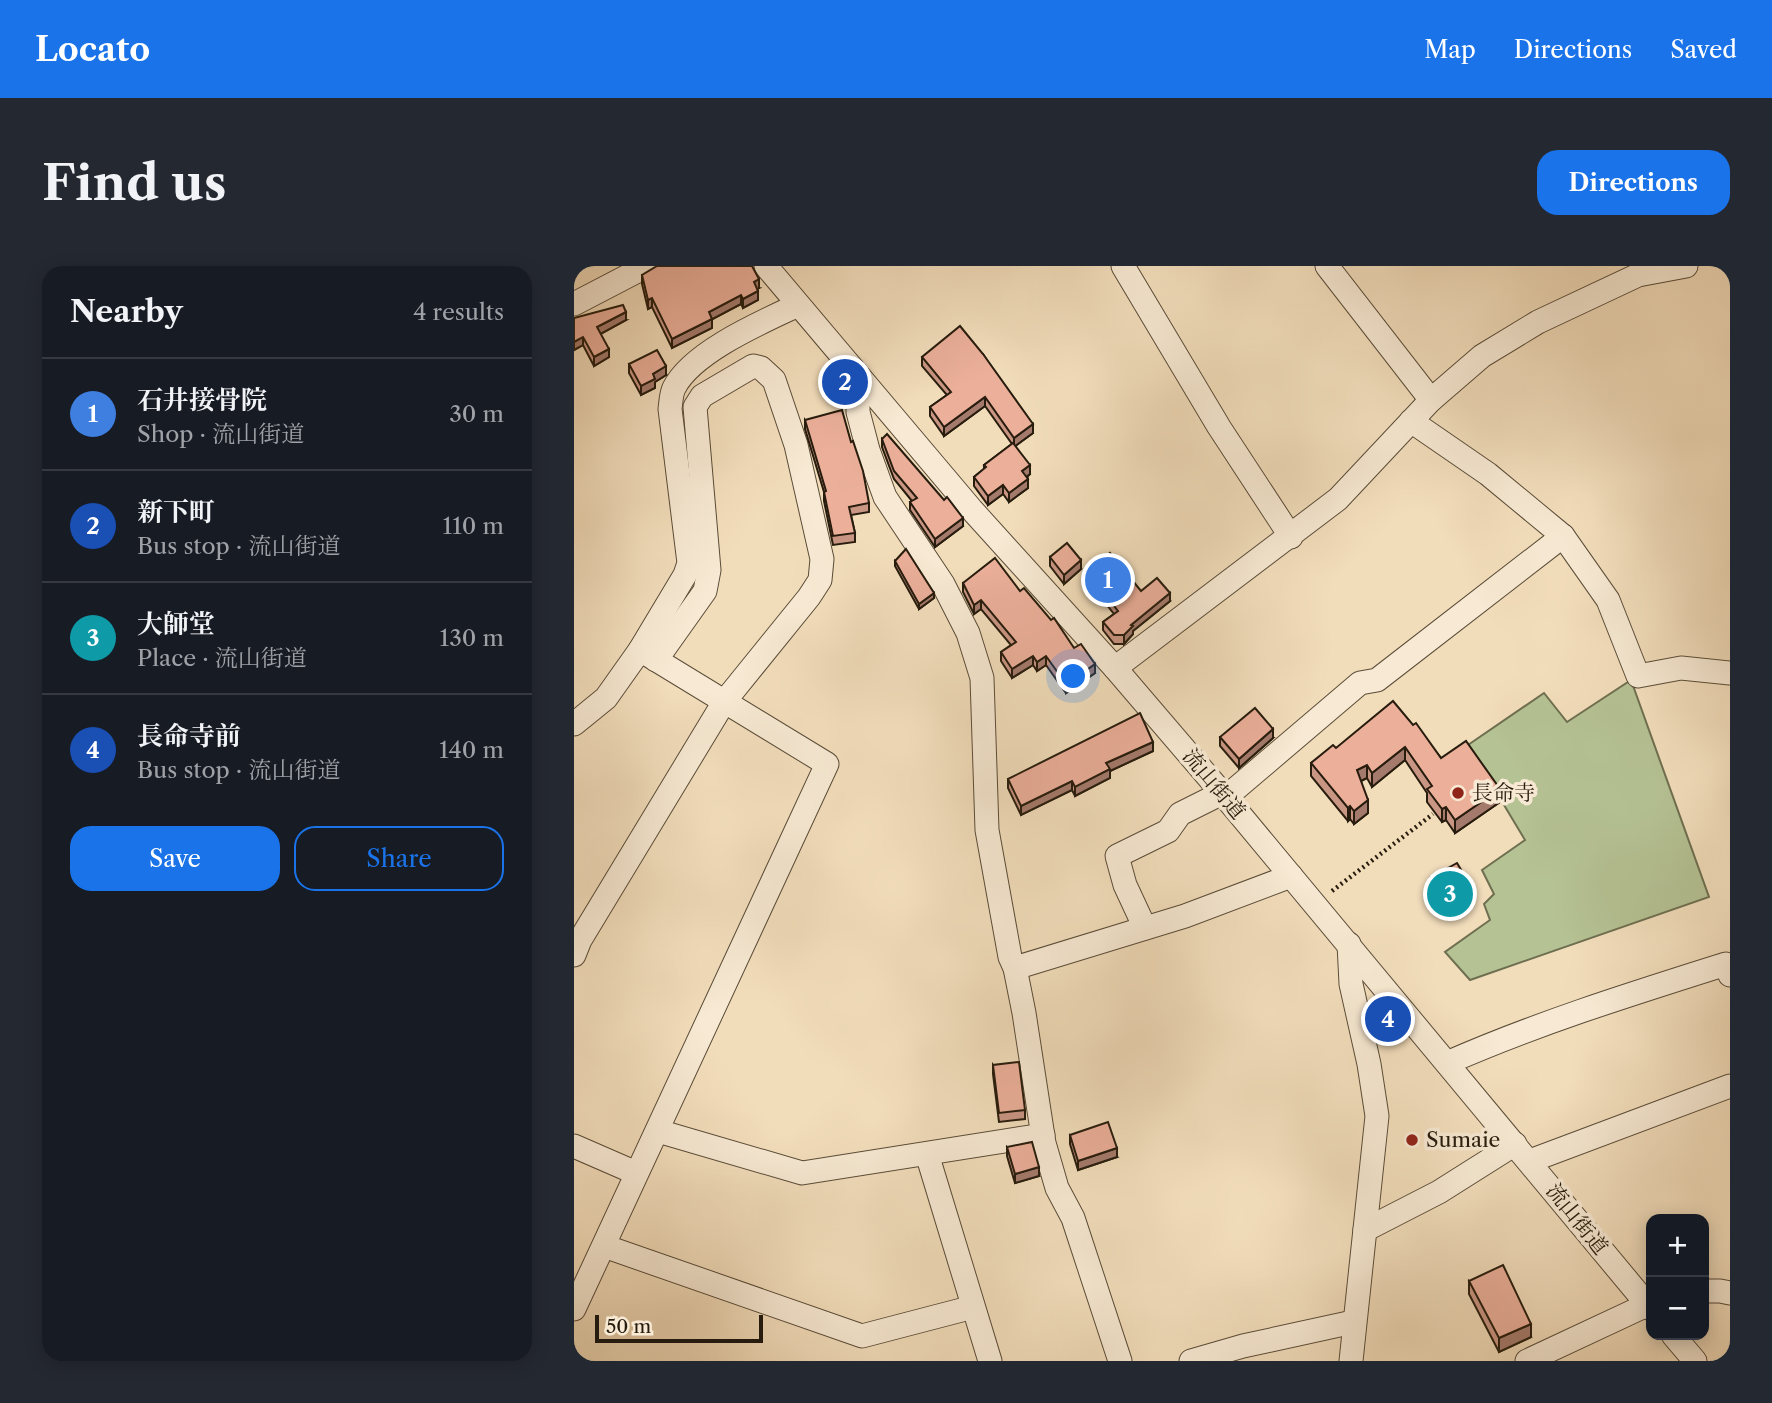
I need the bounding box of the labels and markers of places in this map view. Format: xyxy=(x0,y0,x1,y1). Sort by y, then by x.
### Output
pin: 2 xyxy=(822,356,868,408)
pin: 1 xyxy=(1085,554,1131,606)
place label: 長命寺 xyxy=(1472,780,1535,805)
marker: 長命寺 xyxy=(1450,785,1466,801)
pin: 3 xyxy=(1427,868,1473,920)
pin: 4 xyxy=(1365,993,1411,1045)
place label: Sumaie xyxy=(1426,1127,1500,1152)
marker: Sumaie xyxy=(1404,1132,1420,1148)

